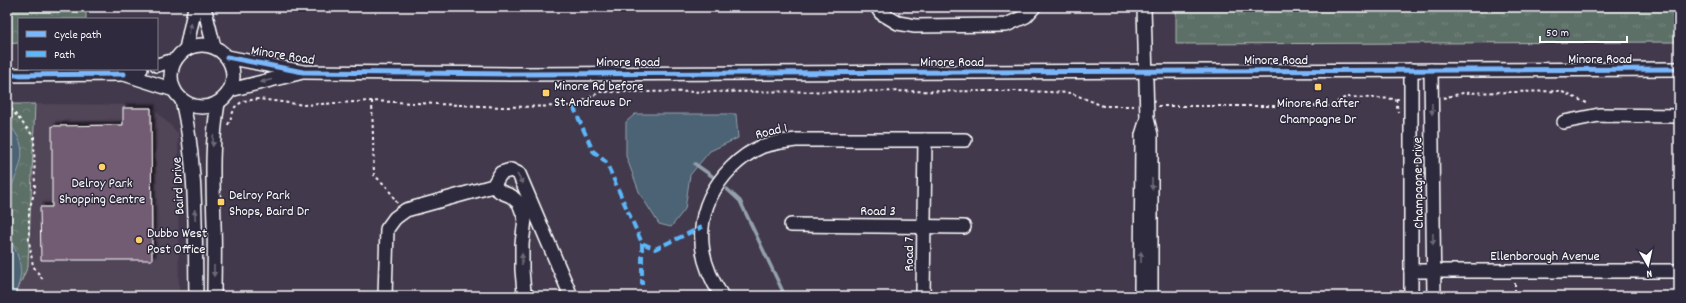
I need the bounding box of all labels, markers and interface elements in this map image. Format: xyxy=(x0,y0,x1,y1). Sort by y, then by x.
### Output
legend xyxy=(18,18,158,70)
scale bar xyxy=(1540,18,1627,44)
one-way arrow xyxy=(188,22,194,34)
text: 50 m xyxy=(1546,25,1569,42)
text: Cycle path xyxy=(54,27,102,44)
street label: Minore Road xyxy=(249,41,316,71)
text: Path xyxy=(54,47,75,64)
street label: Minore Road xyxy=(1568,50,1632,70)
street label: Minore Road xyxy=(1244,51,1308,71)
street label: Minore Road xyxy=(596,53,660,73)
street label: Minore Road xyxy=(920,53,984,73)
place label: Minore Rd before St Andrews Dr xyxy=(554,77,643,113)
one-way arrow xyxy=(260,78,272,84)
marker: Minore Rd after Champagne Dr xyxy=(1313,82,1323,92)
marker: Minore Rd before St Andrews Dr xyxy=(541,88,551,98)
place label: Minore Rd after Champagne Dr xyxy=(1277,94,1360,130)
one-way arrow xyxy=(1429,103,1435,116)
street label: Road 1 xyxy=(753,118,790,146)
one-way arrow xyxy=(209,135,216,147)
street label: Champagne Drive xyxy=(1408,137,1430,229)
street label: Baird Drive xyxy=(168,157,190,215)
marker: Delroy Park Shopping Centre xyxy=(97,162,107,172)
one-way arrow xyxy=(516,173,523,185)
place label: Delroy Park Shopping Centre xyxy=(59,174,145,210)
one-way arrow xyxy=(1149,178,1155,191)
place label: Delroy Park Shops, Baird Dr xyxy=(229,186,310,222)
marker: Delroy Park Shops, Baird Dr xyxy=(216,197,226,207)
street label: Road 3 xyxy=(860,202,896,222)
one-way arrow xyxy=(191,209,198,221)
place label: Dubbo West Post Office xyxy=(147,224,207,260)
one-way arrow xyxy=(1430,233,1436,246)
marker: Dubbo West Post Office xyxy=(134,235,144,245)
street label: Road 7 xyxy=(900,237,920,271)
north arrow xyxy=(1628,245,1668,285)
street label: Ellenborough Avenue xyxy=(1490,247,1600,267)
one-way arrow xyxy=(1138,250,1144,263)
one-way arrow xyxy=(519,252,525,265)
one-way arrow xyxy=(211,265,217,278)
text: N xyxy=(1645,265,1653,281)

